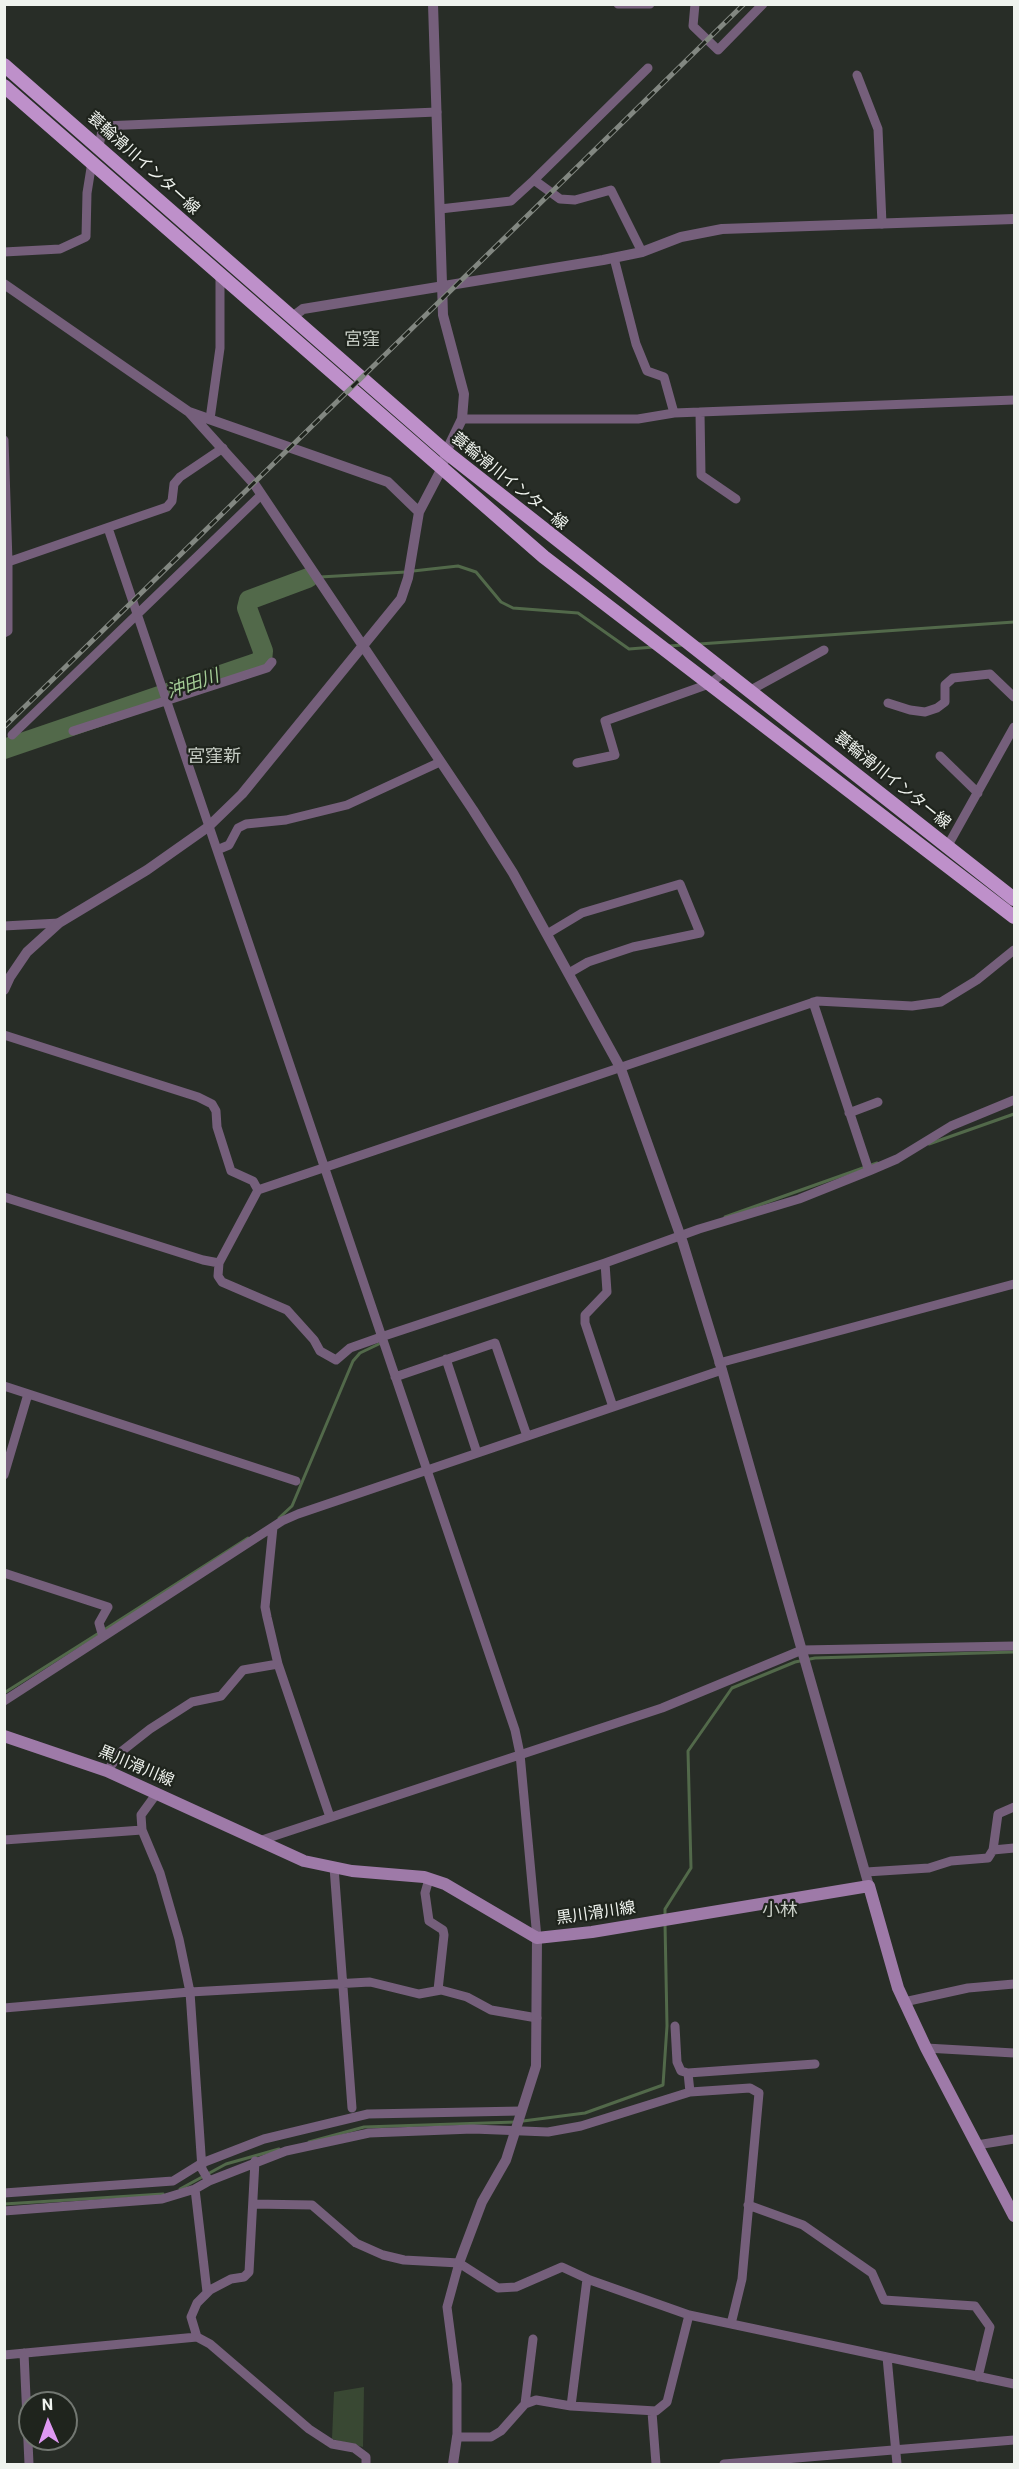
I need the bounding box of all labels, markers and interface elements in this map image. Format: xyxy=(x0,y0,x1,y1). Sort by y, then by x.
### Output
street label: 蓑輪滑川インター線 xyxy=(83,109,203,219)
district label: 宮窪 xyxy=(344,329,380,351)
street label: 蓑輪滑川インター線 xyxy=(447,429,571,535)
water label: 沖田川 xyxy=(164,666,222,704)
street label: 蓑輪滑川インター線 xyxy=(830,728,954,834)
district label: 宮窪新 xyxy=(187,746,241,768)
street label: 黒川滑川線 xyxy=(95,1743,177,1791)
street label: 黒川滑川線 xyxy=(555,1899,637,1929)
district label: 小林 xyxy=(762,1900,798,1922)
north arrow xyxy=(18,2391,78,2451)
text: N xyxy=(41,2395,53,2414)

